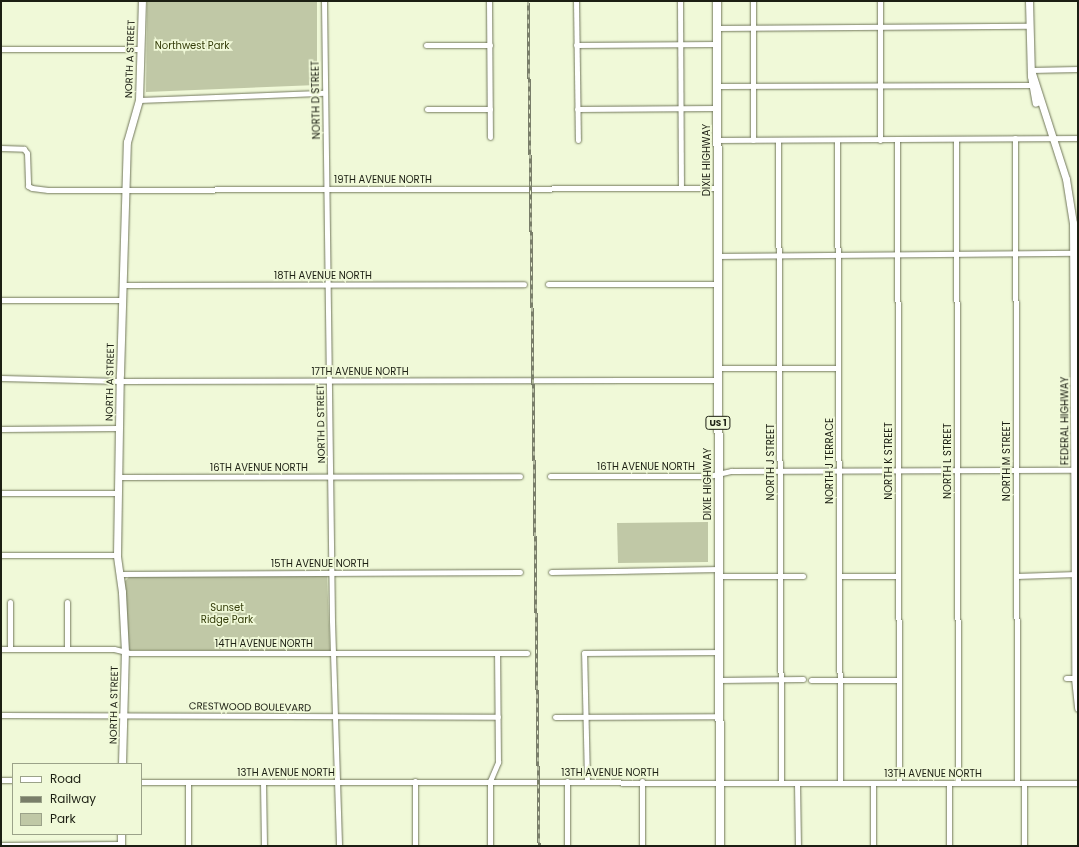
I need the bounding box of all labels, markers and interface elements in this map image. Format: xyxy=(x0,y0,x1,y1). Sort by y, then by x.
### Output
street label: NORTH A STREET xyxy=(123,20,137,98)
park label: Northwest Park xyxy=(155,40,229,52)
street label: NORTH D STREET xyxy=(309,61,323,139)
street label: DIXIE HIGHWAY xyxy=(701,124,713,196)
street label: 19TH AVENUE NORTH xyxy=(334,174,432,186)
street label: 18TH AVENUE NORTH xyxy=(274,270,372,282)
street label: NORTH A STREET xyxy=(103,343,117,421)
street label: 17TH AVENUE NORTH xyxy=(311,366,409,378)
street label: FEDERAL HIGHWAY xyxy=(1059,377,1071,465)
street label: NORTH D STREET xyxy=(314,385,328,463)
road number: US 1 xyxy=(705,416,731,430)
street label: NORTH J TERRACE xyxy=(824,418,836,504)
street label: NORTH M STREET xyxy=(1001,421,1013,501)
street label: NORTH K STREET xyxy=(883,422,895,500)
street label: NORTH L STREET xyxy=(942,423,954,499)
street label: NORTH J STREET xyxy=(765,424,777,500)
street label: DIXIE HIGHWAY xyxy=(702,448,714,520)
street label: 16TH AVENUE NORTH xyxy=(597,461,695,473)
street label: 16TH AVENUE NORTH xyxy=(210,462,308,474)
street label: 15TH AVENUE NORTH xyxy=(271,558,369,570)
park label: Sunset Ridge Park xyxy=(201,601,253,624)
street label: 14TH AVENUE NORTH xyxy=(215,638,313,650)
street label: NORTH A STREET xyxy=(107,666,121,744)
street label: CRESTWOOD BOULEVARD xyxy=(189,700,311,714)
legend xyxy=(12,763,142,835)
street label: 13TH AVENUE NORTH xyxy=(237,767,335,779)
street label: 13TH AVENUE NORTH xyxy=(561,767,659,779)
street label: 13TH AVENUE NORTH xyxy=(884,768,982,780)
text: Road xyxy=(50,770,81,787)
text: Railway xyxy=(50,790,96,807)
text: Park xyxy=(50,810,76,827)

